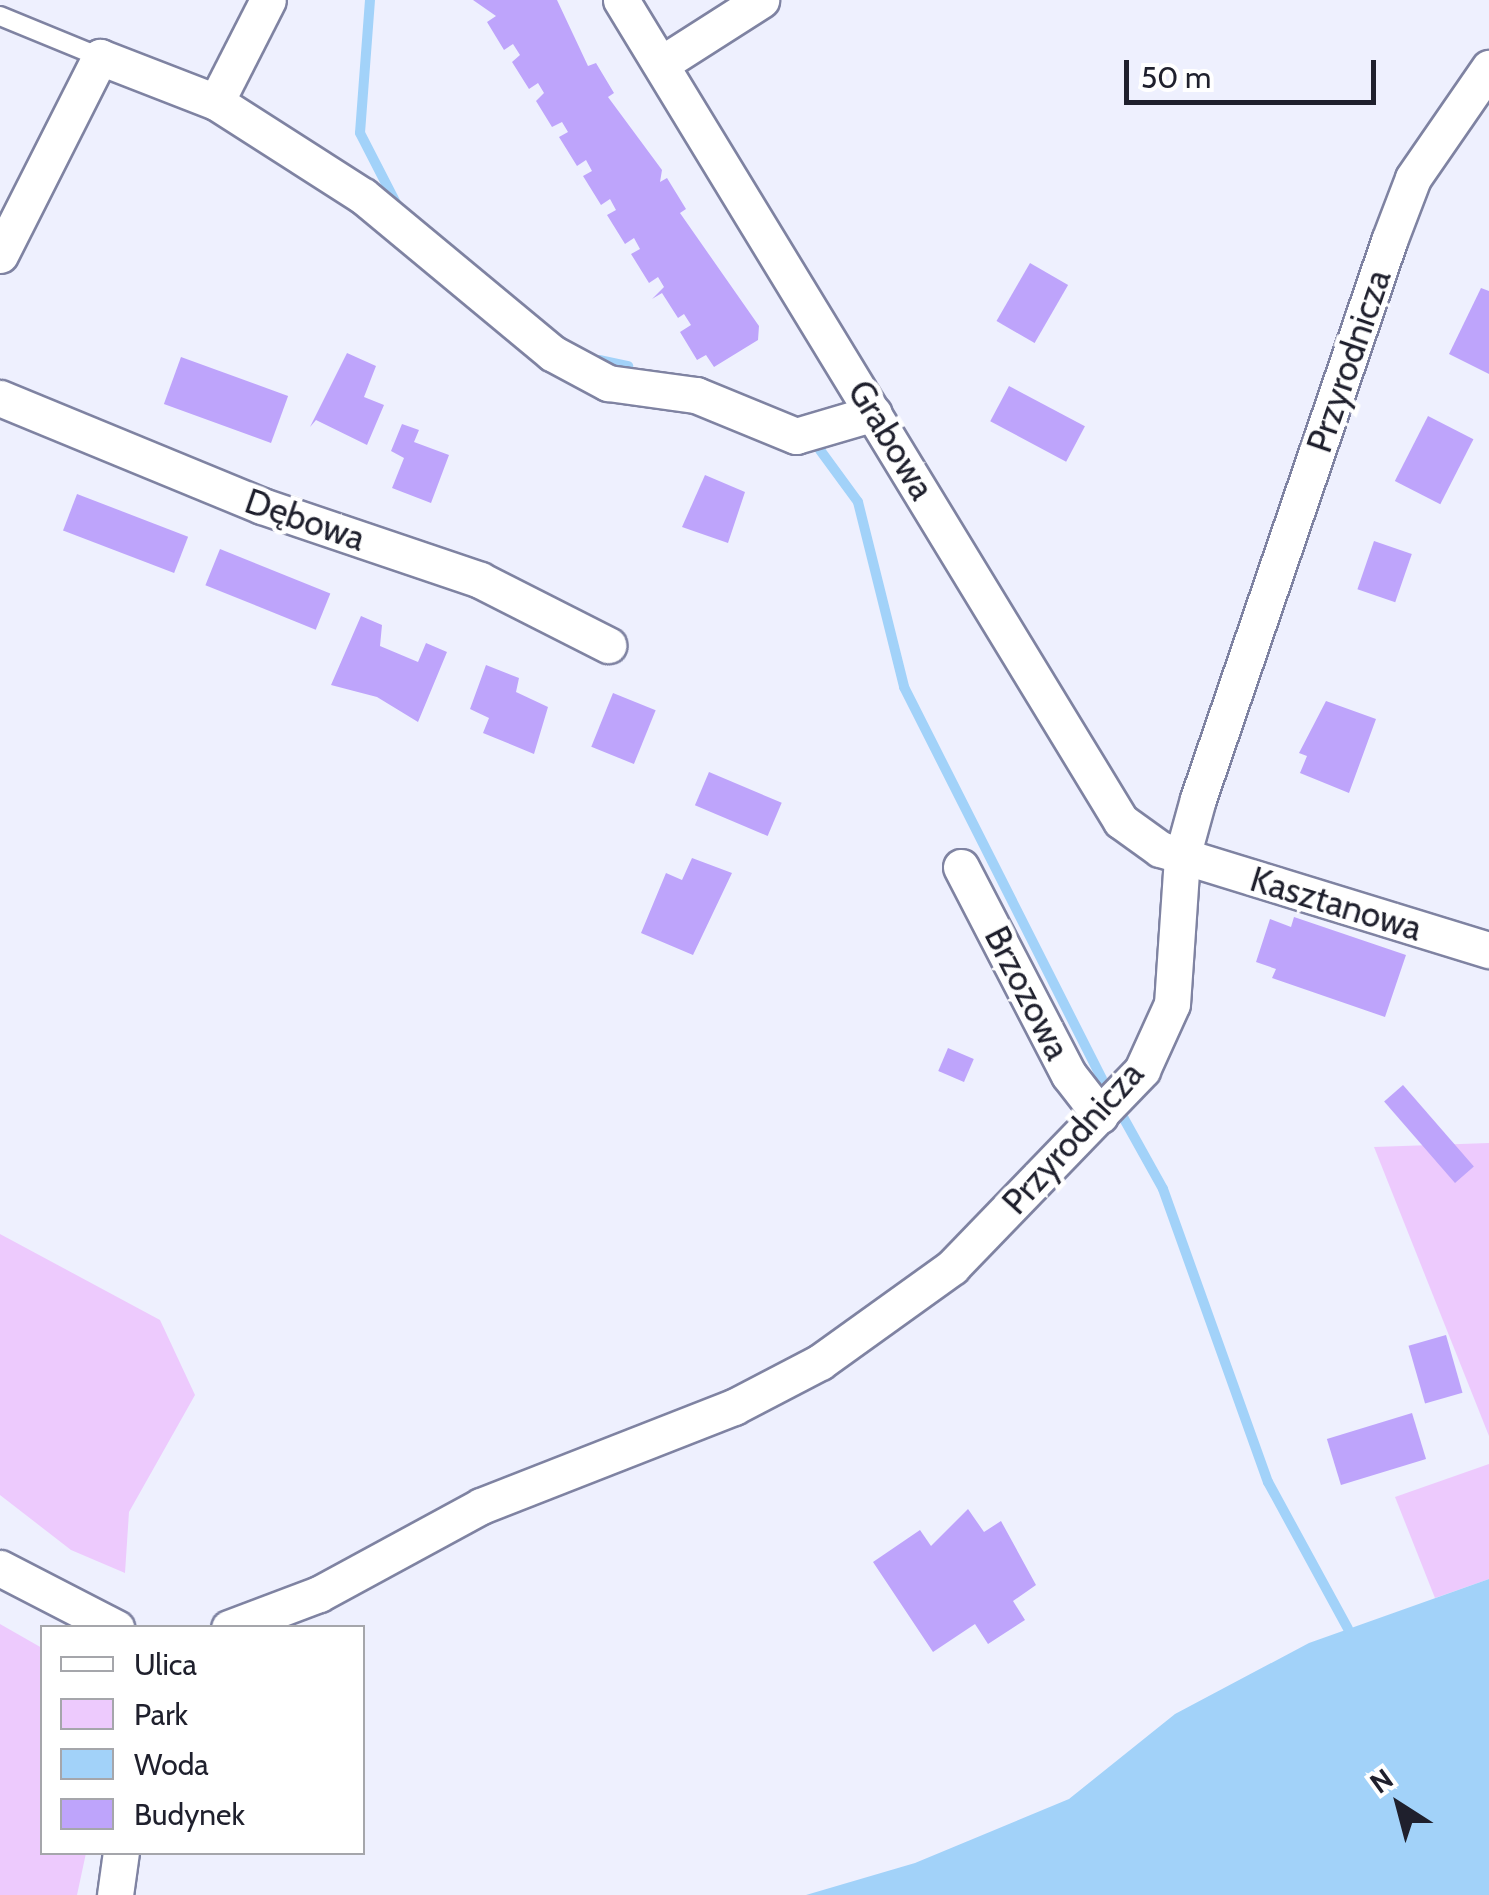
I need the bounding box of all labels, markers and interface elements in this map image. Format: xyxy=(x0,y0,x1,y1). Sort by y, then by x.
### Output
scale bar xyxy=(1129,40,1382,102)
text: 50 m xyxy=(1141,59,1211,96)
street label: Przyrodnicza xyxy=(1298,264,1400,458)
street label: Grabowa xyxy=(839,373,943,507)
street label: Dębowa xyxy=(240,480,370,560)
street label: Kasztanowa xyxy=(1245,858,1427,950)
street label: Brzozowa xyxy=(976,919,1078,1067)
street label: Przyrodnicza xyxy=(994,1053,1152,1223)
legend xyxy=(40,1625,365,1855)
text: Ulica xyxy=(134,1646,197,1683)
text: Park xyxy=(134,1696,188,1733)
text: Woda xyxy=(134,1746,209,1783)
north arrow xyxy=(1349,1755,1449,1855)
text: N xyxy=(1363,1761,1399,1800)
text: Budynek xyxy=(134,1796,245,1833)

